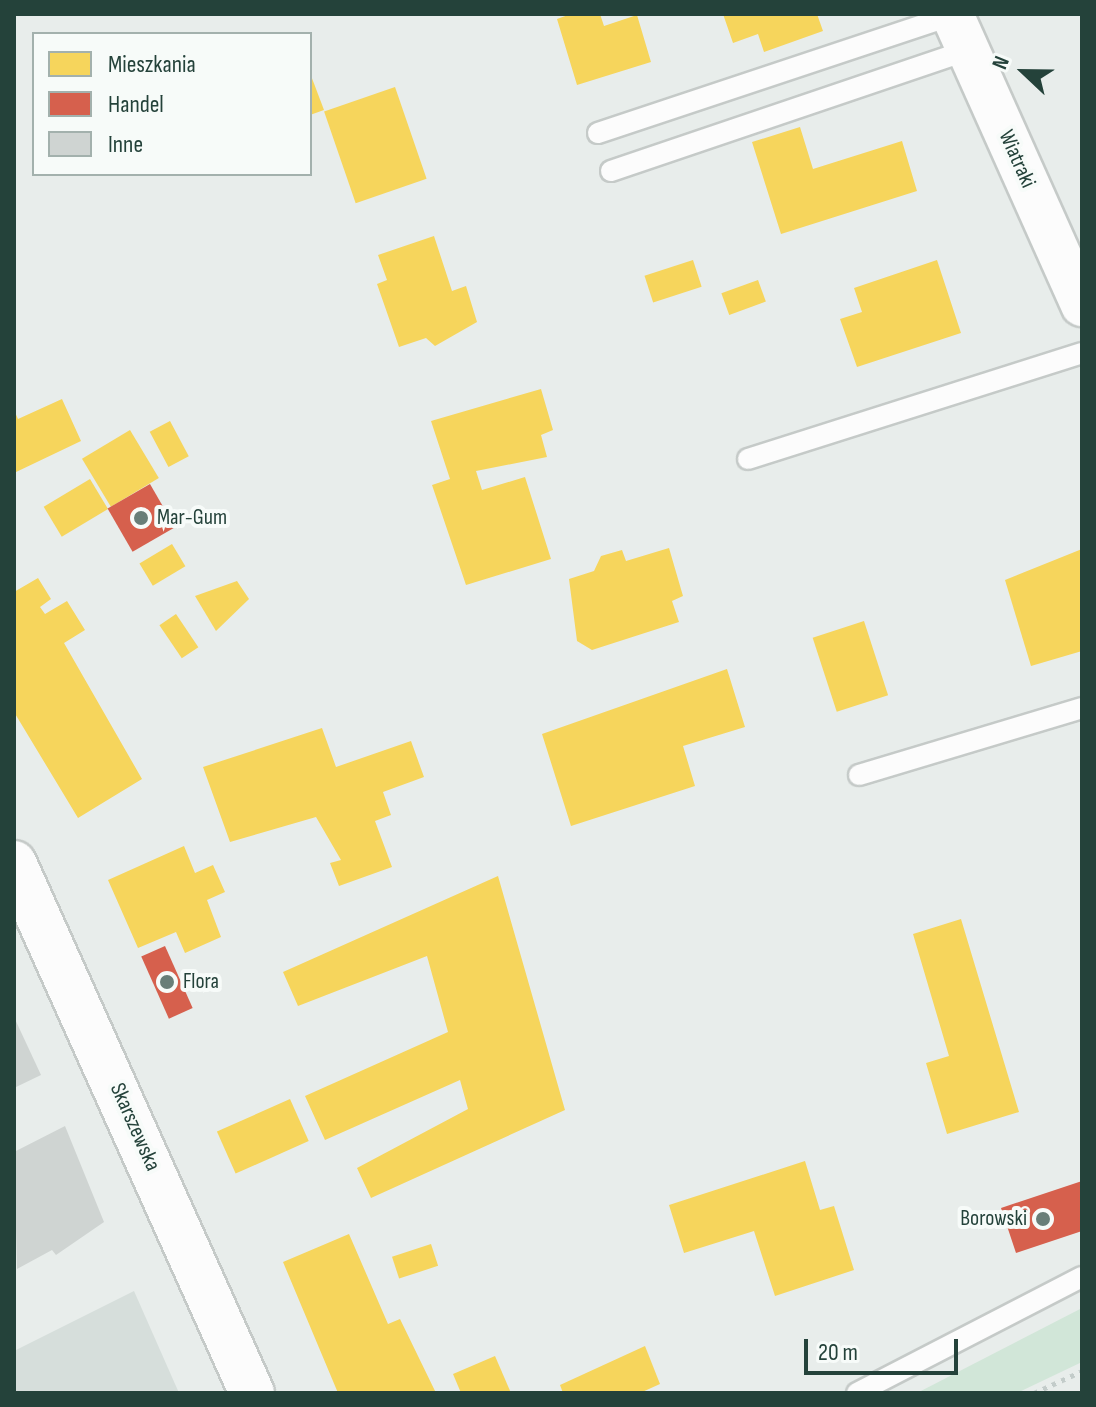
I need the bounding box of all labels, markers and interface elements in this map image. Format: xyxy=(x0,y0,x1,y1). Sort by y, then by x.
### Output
legend xyxy=(32,32,312,176)
north arrow xyxy=(984,32,1064,112)
text: Mieszkania xyxy=(108,50,196,79)
text: N xyxy=(987,52,1016,73)
text: Handel xyxy=(108,90,164,119)
street label: Wiatraki xyxy=(993,126,1041,192)
text: Inne xyxy=(108,130,143,159)
place label: Mar-Gum xyxy=(157,505,227,531)
marker: Mar-Gum xyxy=(132,509,150,527)
place label: Flora xyxy=(183,969,219,995)
marker: Flora xyxy=(158,973,176,991)
street label: Skarszewska xyxy=(104,1079,166,1175)
place label: Borowski xyxy=(960,1206,1027,1232)
marker: Borowski xyxy=(1034,1210,1052,1228)
scale bar xyxy=(808,1323,962,1373)
text: 20 m xyxy=(818,1338,858,1367)

